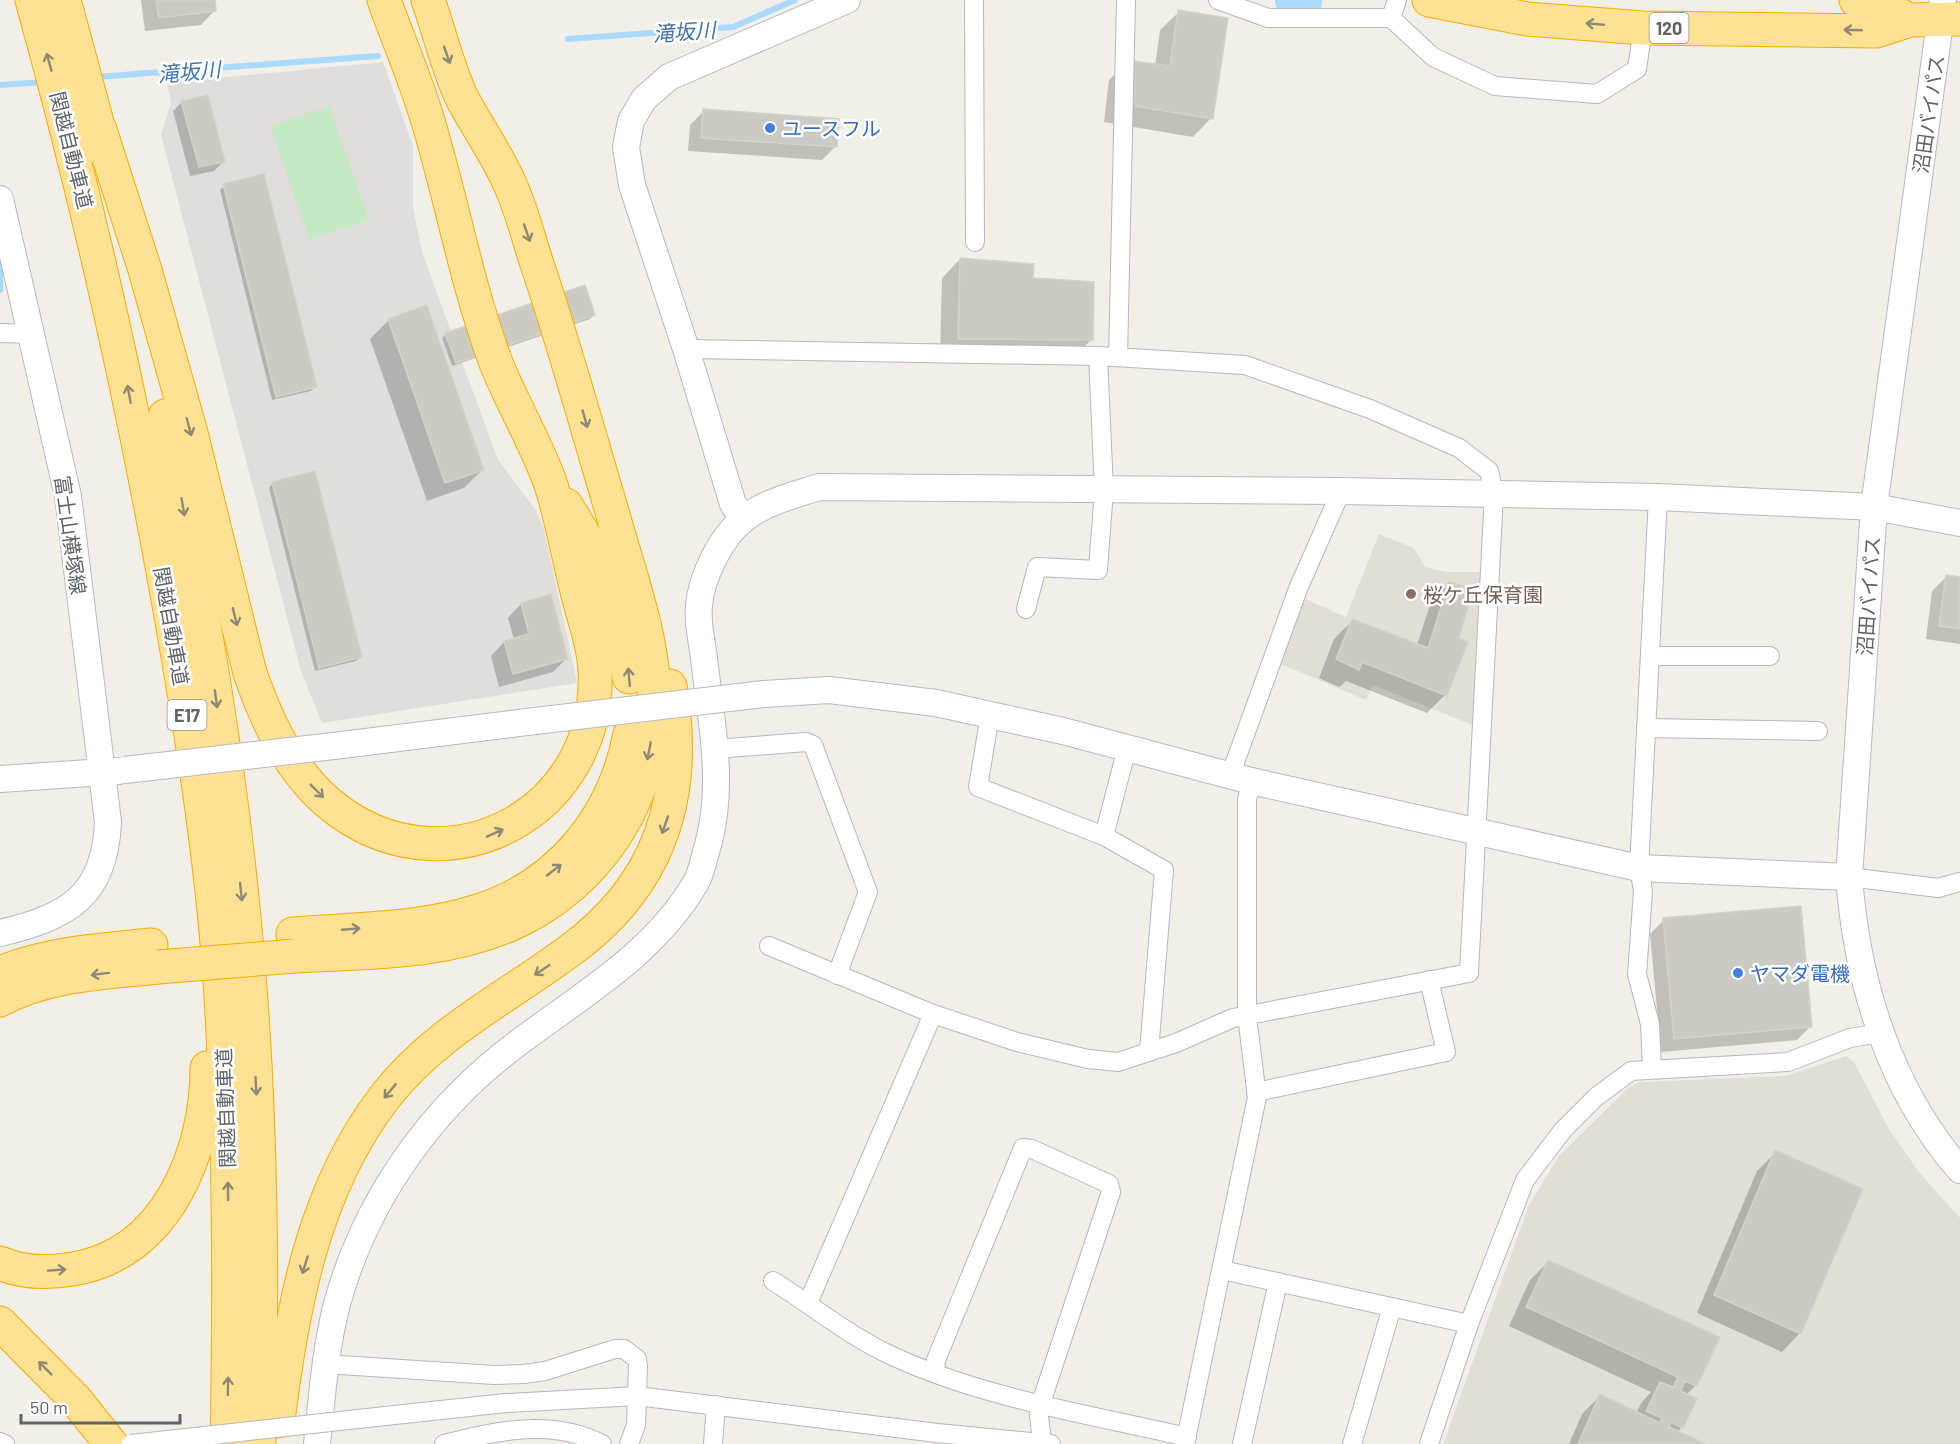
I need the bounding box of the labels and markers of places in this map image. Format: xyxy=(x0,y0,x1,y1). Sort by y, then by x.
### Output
place label: ユースフル xyxy=(782,116,881,140)
marker: ユースフル xyxy=(763,121,777,135)
place label: 桜ケ丘保育園 xyxy=(1423,582,1543,606)
marker: 桜ケ丘保育園 xyxy=(1404,587,1418,601)
place label: ヤマダ電機 xyxy=(1750,961,1850,985)
marker: ヤマダ電機 xyxy=(1731,966,1745,980)

